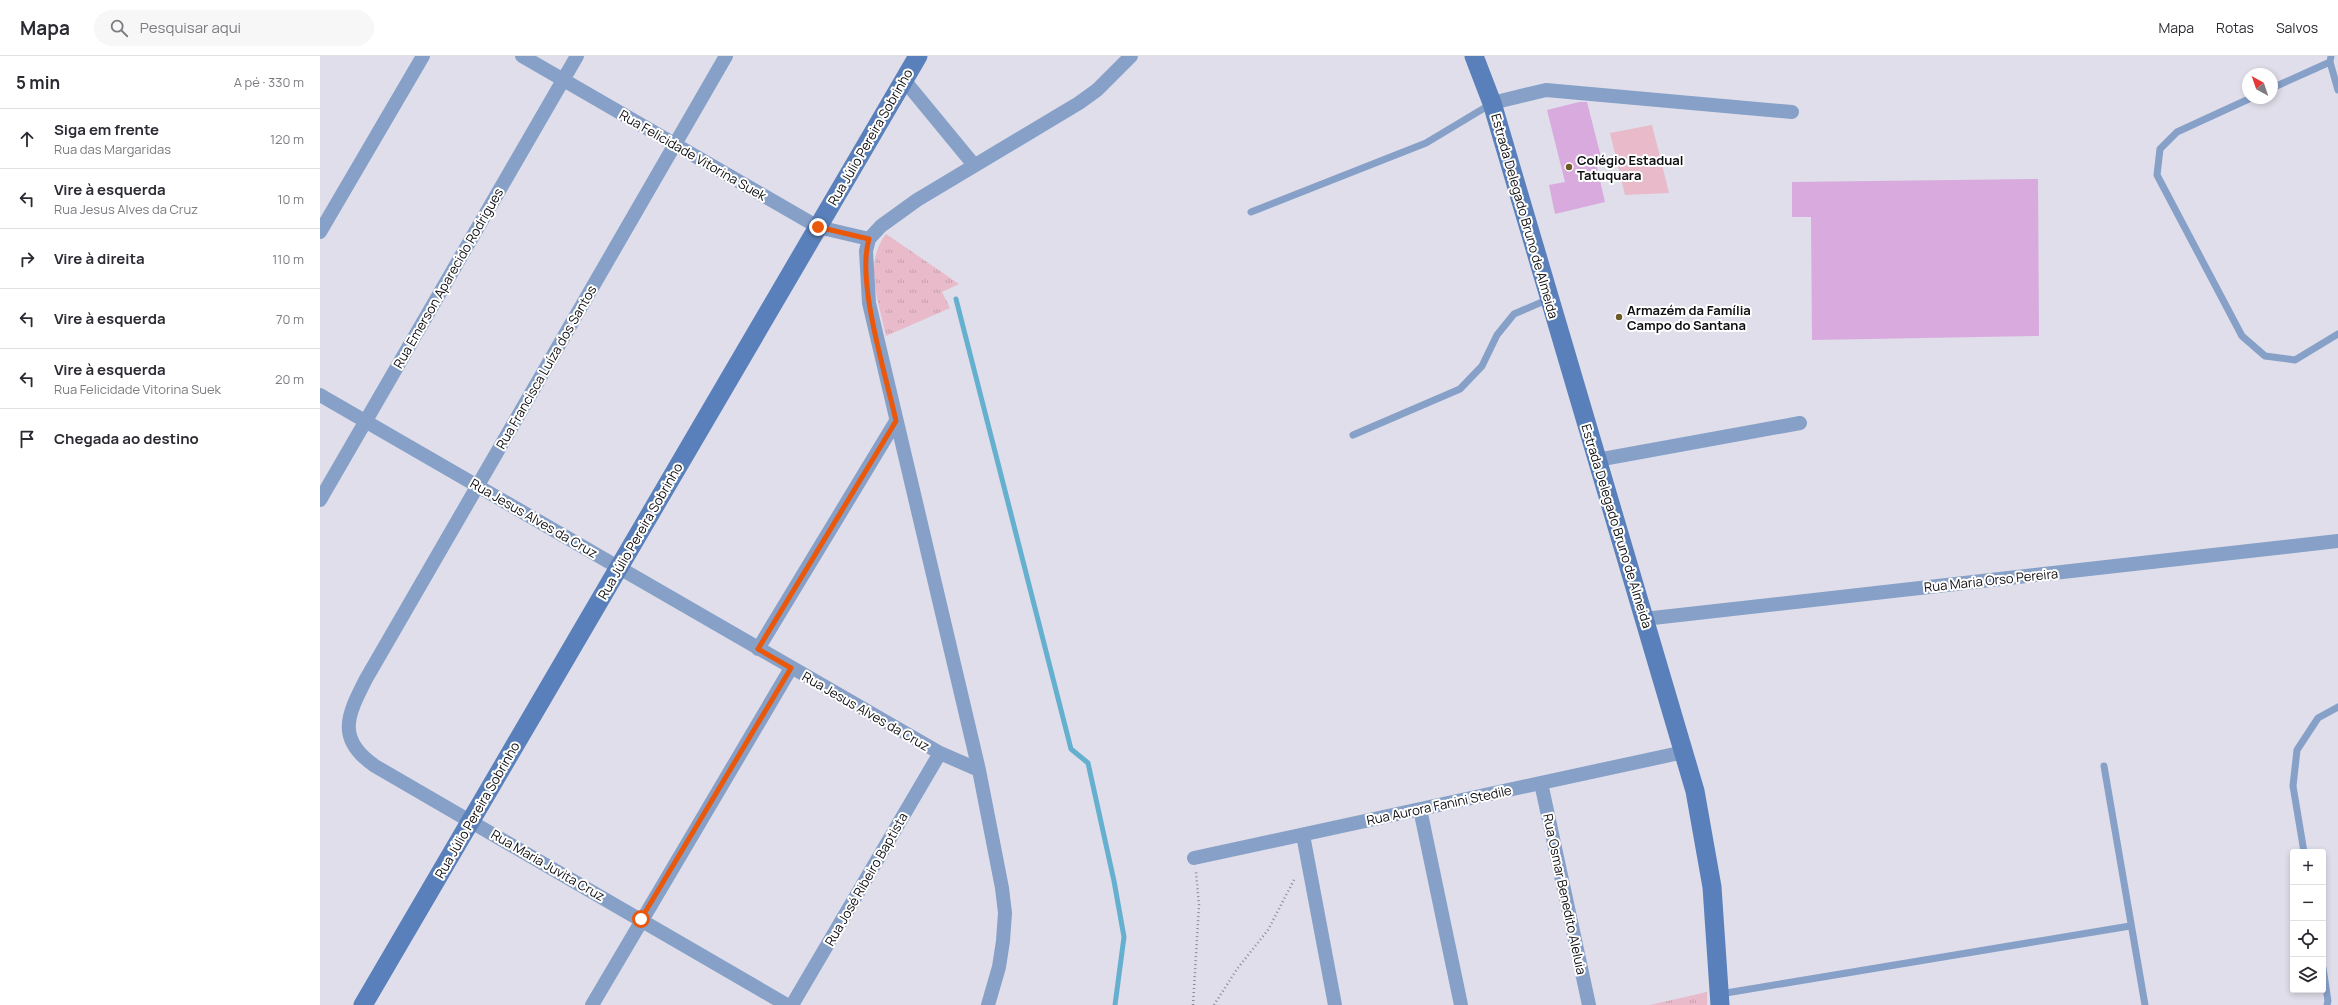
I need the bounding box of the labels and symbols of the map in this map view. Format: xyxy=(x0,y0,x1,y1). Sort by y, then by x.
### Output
street label: Rua Júlio Pereira Sobrinho xyxy=(823,65,917,209)
north arrow xyxy=(2242,68,2278,104)
street label: Rua Felicidade Vitorina Suek xyxy=(616,105,770,205)
street label: Estrada Delegado Bruno de Almeida xyxy=(1487,111,1563,321)
place label: Colégio Estadual Tatuquara xyxy=(1577,151,1683,184)
marker: Colégio Estadual Tatuquara xyxy=(1564,162,1574,172)
street label: Rua Emerson Aparecido Rodrigues xyxy=(389,184,507,371)
route end xyxy=(809,218,827,236)
street label: Rua Francisca Luíza dos Santos xyxy=(492,282,600,452)
place label: Armazém da Família Campo do Santana xyxy=(1627,301,1751,334)
marker: Armazém da Família Campo do Santana xyxy=(1614,312,1624,322)
street label: Estrada Delegado Bruno de Almeida xyxy=(1577,422,1657,630)
street label: Rua Júlio Pereira Sobrinho xyxy=(593,459,687,603)
street label: Rua Jesus Alves da Cruz xyxy=(467,474,601,562)
street label: Rua Maria Orso Pereira xyxy=(1923,564,2059,596)
street label: Rua Jesus Alves da Cruz xyxy=(799,667,933,755)
street label: Rua Júlio Pereira Sobrinho xyxy=(430,738,524,882)
street label: Rua Aurora Fanini Stedile xyxy=(1365,781,1514,829)
street label: Rua José Ribeiro Baptista xyxy=(820,809,912,949)
street label: Rua Osmar Benedito Aleluia xyxy=(1539,812,1591,976)
street label: Rua Maria Juvita Cruz xyxy=(488,825,608,905)
route start xyxy=(632,910,650,928)

